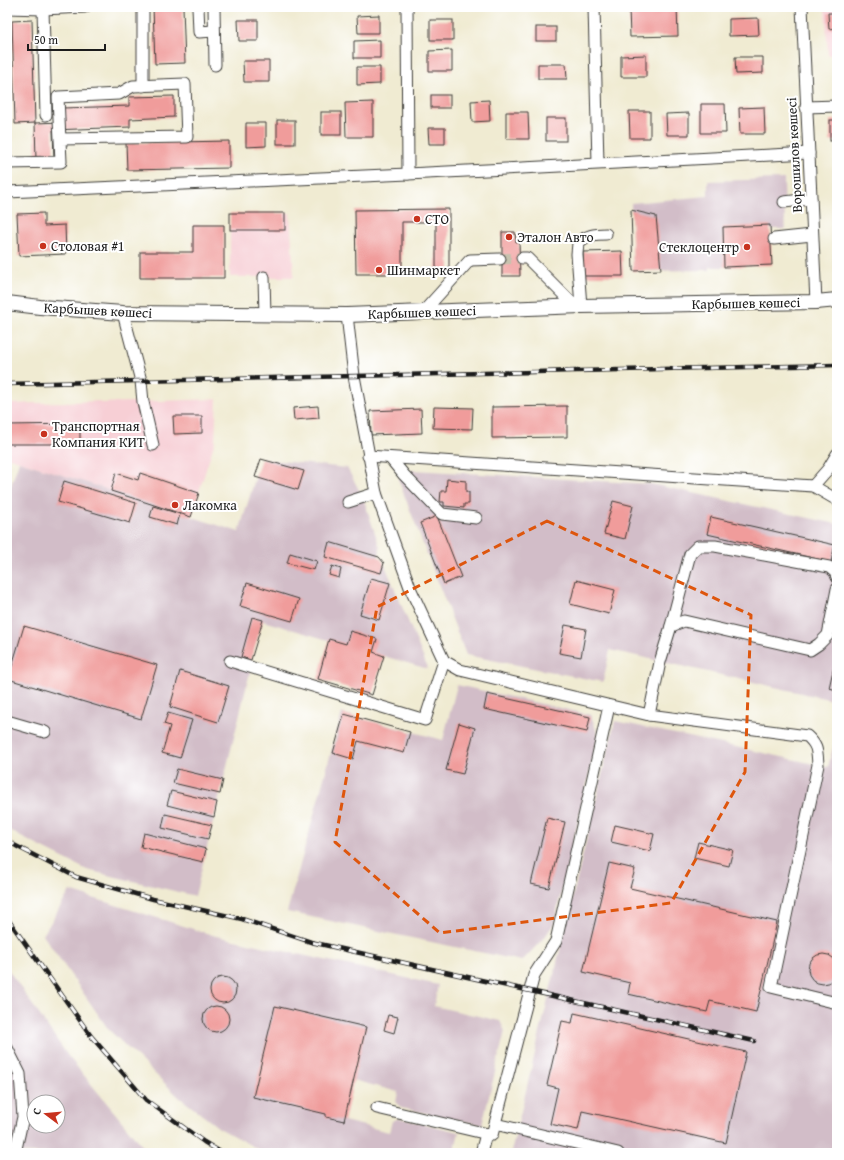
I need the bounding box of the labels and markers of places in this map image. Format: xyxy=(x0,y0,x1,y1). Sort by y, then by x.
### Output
place label: СТО xyxy=(425,209,449,229)
marker: СТО xyxy=(412,214,422,224)
place label: Эталон Авто xyxy=(517,227,594,247)
marker: Эталон Авто xyxy=(504,232,514,242)
place label: Столовая #1 xyxy=(51,236,125,256)
place label: Стеклоцентр xyxy=(659,237,739,257)
marker: Столовая #1 xyxy=(38,241,48,251)
marker: Стеклоцентр xyxy=(742,242,752,252)
place label: Шинмаркет xyxy=(387,260,460,280)
marker: Шинмаркет xyxy=(374,265,384,275)
place label: Транспортная Компания КИТ xyxy=(52,416,145,452)
marker: Транспортная Компания КИТ xyxy=(39,429,49,439)
place label: Лакомка xyxy=(183,495,237,515)
marker: Лакомка xyxy=(170,500,180,510)

